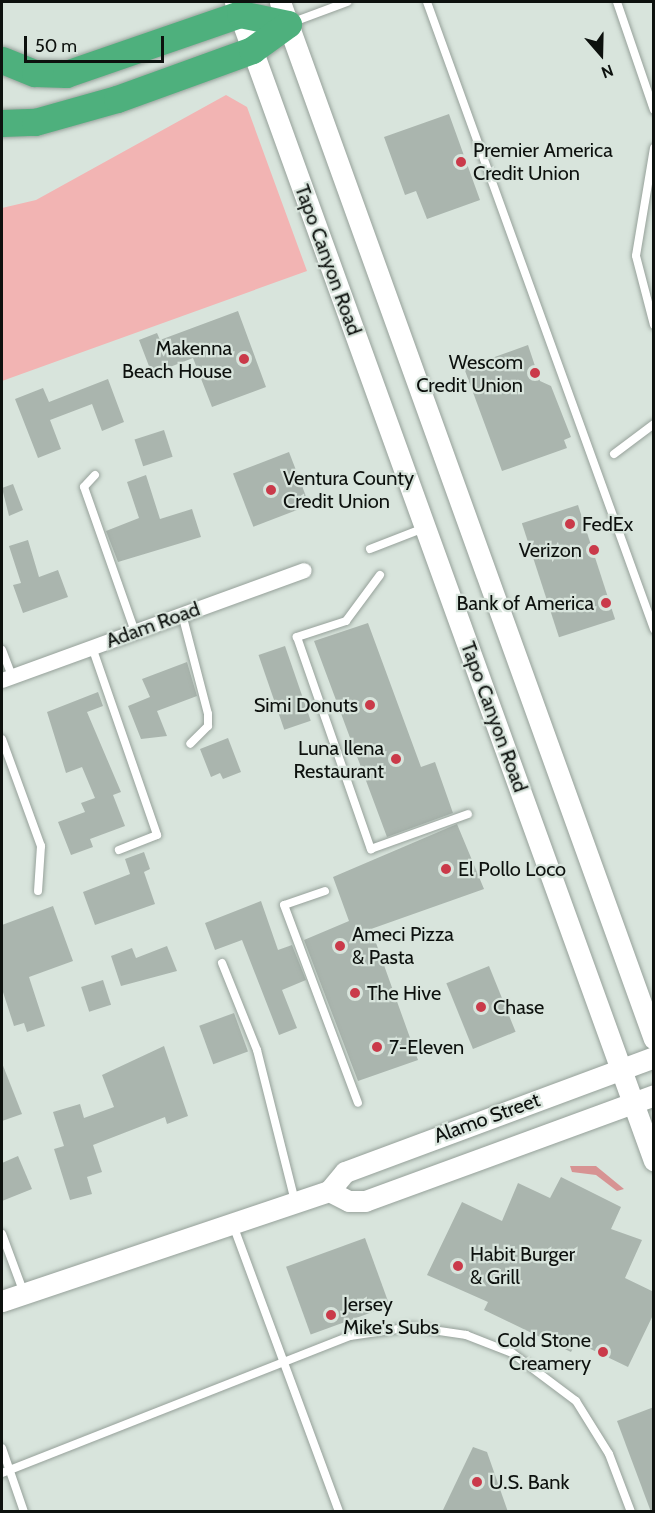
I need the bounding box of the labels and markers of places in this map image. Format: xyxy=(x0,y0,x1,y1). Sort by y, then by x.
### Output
place label: Premier America Credit Union xyxy=(473,138,613,185)
marker: Premier America Credit Union xyxy=(454,155,468,169)
place label: Makenna Beach House xyxy=(122,336,232,383)
place label: Wescom Credit Union xyxy=(416,350,523,397)
marker: Makenna Beach House xyxy=(237,352,251,366)
marker: Wescom Credit Union xyxy=(528,366,542,380)
place label: Ventura County Credit Union xyxy=(283,466,414,513)
marker: Ventura County Credit Union xyxy=(264,483,278,497)
place label: FedEx xyxy=(582,512,633,536)
marker: FedEx xyxy=(563,517,577,531)
place label: Verizon xyxy=(519,538,582,562)
marker: Verizon xyxy=(587,543,601,557)
place label: Bank of America xyxy=(456,591,594,615)
marker: Bank of America xyxy=(599,596,613,610)
place label: Simi Donuts xyxy=(254,693,358,717)
marker: Simi Donuts xyxy=(363,698,377,712)
place label: Luna llena Restaurant xyxy=(293,736,384,783)
marker: Luna llena Restaurant xyxy=(389,752,403,766)
place label: El Pollo Loco xyxy=(458,857,566,881)
marker: El Pollo Loco xyxy=(439,862,453,876)
place label: Ameci Pizza & Pasta xyxy=(352,922,454,969)
marker: Ameci Pizza & Pasta xyxy=(333,939,347,953)
place label: The Hive xyxy=(367,981,441,1005)
marker: The Hive xyxy=(348,986,362,1000)
place label: Chase xyxy=(493,995,544,1019)
marker: Chase xyxy=(474,1000,488,1014)
place label: 7-Eleven xyxy=(389,1035,464,1059)
marker: 7-Eleven xyxy=(370,1040,384,1054)
place label: Habit Burger & Grill xyxy=(470,1242,575,1289)
marker: Habit Burger & Grill xyxy=(451,1259,465,1273)
place label: Jersey Mike's Subs xyxy=(343,1292,439,1339)
marker: Jersey Mike's Subs xyxy=(324,1308,338,1322)
place label: Cold Stone Creamery xyxy=(497,1328,591,1375)
marker: Cold Stone Creamery xyxy=(596,1345,610,1359)
place label: U.S. Bank xyxy=(489,1470,569,1494)
marker: U.S. Bank xyxy=(470,1475,484,1489)

